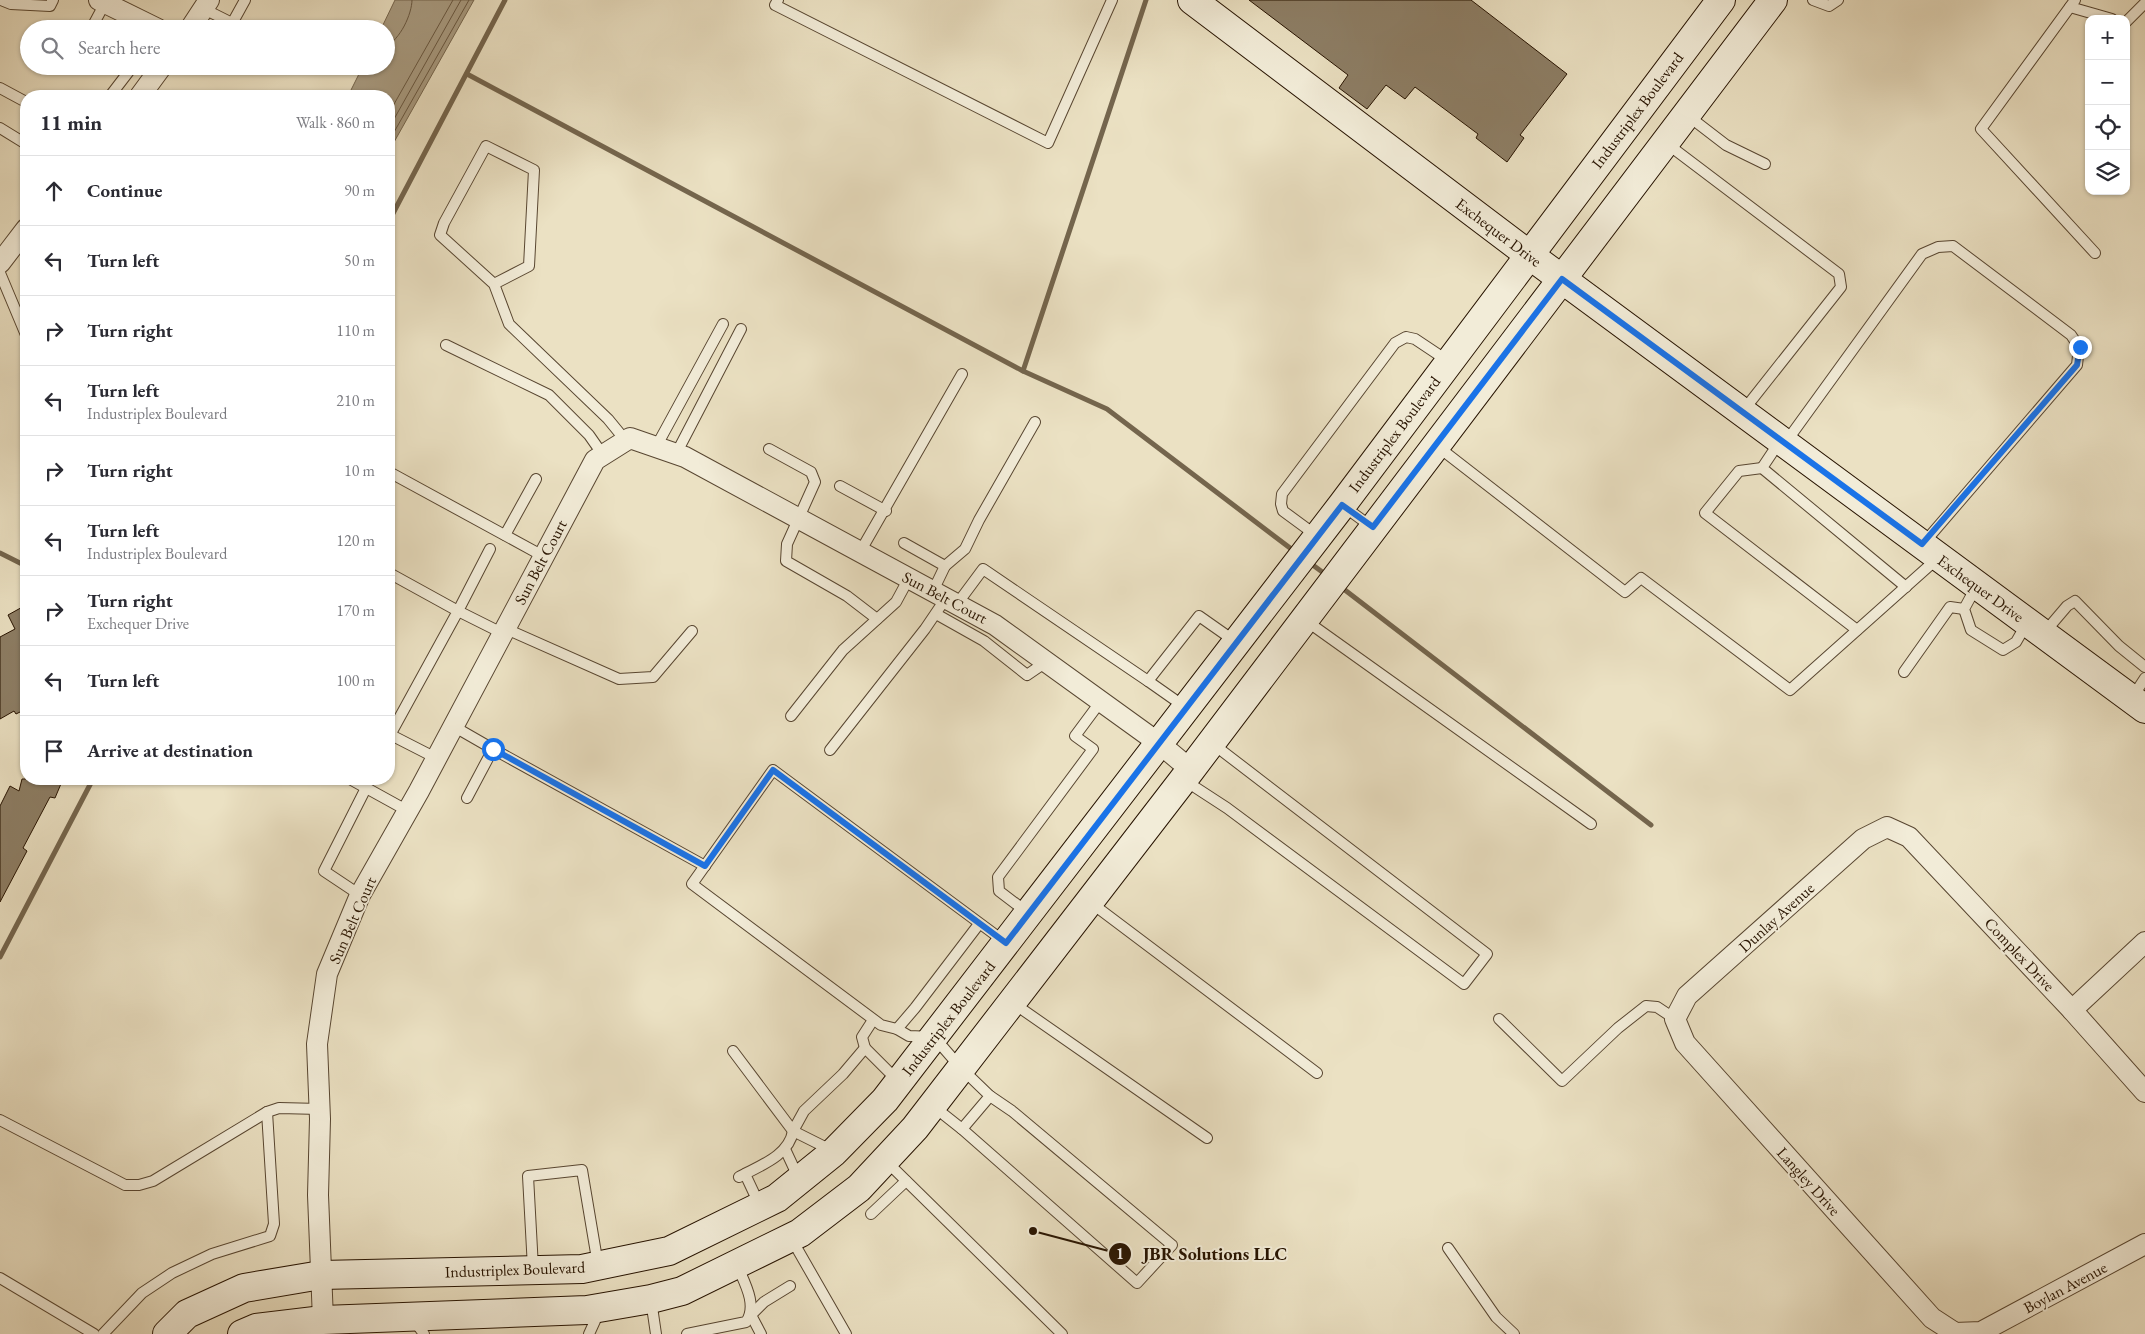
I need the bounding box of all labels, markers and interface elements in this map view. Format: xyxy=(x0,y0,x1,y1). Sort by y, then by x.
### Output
map controls xyxy=(2085,15,2130,195)
button: + xyxy=(2085,15,2130,60)
search box xyxy=(20,20,395,75)
icon: search xyxy=(38,34,66,62)
text: Search here xyxy=(78,35,160,60)
street label: Industriplex Boulevard xyxy=(1587,47,1689,173)
button: − xyxy=(2085,60,2130,105)
button: locate xyxy=(2085,105,2130,150)
text: 11 min xyxy=(40,109,102,136)
text: Walk · 860 m xyxy=(296,112,375,133)
button: layers xyxy=(2085,150,2130,195)
icon: ahead xyxy=(40,177,68,205)
text: Continue xyxy=(87,178,162,203)
text: 90 m xyxy=(344,180,375,201)
street label: Exchequer Drive xyxy=(1452,193,1546,272)
icon: left xyxy=(40,247,68,275)
text: Turn left xyxy=(87,248,159,273)
text: 50 m xyxy=(344,250,375,271)
icon: right xyxy=(40,317,68,345)
text: Turn right xyxy=(87,318,173,343)
text: 110 m xyxy=(336,320,375,341)
route end xyxy=(2069,336,2092,359)
street label: Industriplex Boulevard xyxy=(1344,371,1446,497)
text: Turn left xyxy=(87,378,159,403)
icon: left xyxy=(40,387,68,415)
text: 210 m xyxy=(336,390,375,411)
text: Industriplex Boulevard xyxy=(87,403,227,424)
icon: right xyxy=(40,457,68,485)
text: Turn right xyxy=(87,458,173,483)
text: 10 m xyxy=(344,460,375,481)
street label: Sun Belt Court xyxy=(509,516,572,608)
text: Turn left xyxy=(87,518,159,543)
icon: left xyxy=(40,527,68,555)
text: 120 m xyxy=(336,530,375,551)
text: Industriplex Boulevard xyxy=(87,543,227,564)
street label: Exchequer Drive xyxy=(1933,550,2028,627)
street label: Sun Belt Court xyxy=(899,566,991,629)
text: Turn right xyxy=(87,588,173,613)
icon: right xyxy=(40,597,68,625)
text: 170 m xyxy=(336,600,375,621)
text: Exchequer Drive xyxy=(87,613,189,634)
icon: left xyxy=(40,667,68,695)
text: Turn left xyxy=(87,668,159,693)
text: 100 m xyxy=(336,670,375,691)
icon: arrive xyxy=(40,737,68,765)
text: Arrive at destination xyxy=(87,738,253,763)
route start xyxy=(482,738,505,761)
street label: Sun Belt Court xyxy=(324,873,381,967)
street label: Dunlay Avenue xyxy=(1734,878,1819,957)
street label: Complex Drive xyxy=(1980,913,2059,996)
street label: Industriplex Boulevard xyxy=(897,956,1000,1080)
street label: Langley Drive xyxy=(1772,1142,1845,1220)
callout: JBR Solutions LLC xyxy=(1108,1237,1297,1270)
text: JBR Solutions LLC xyxy=(1141,1242,1287,1265)
text: 1 xyxy=(1116,1244,1124,1263)
street label: Industriplex Boulevard xyxy=(445,1257,586,1282)
street label: Boylan Avenue xyxy=(2020,1257,2111,1318)

